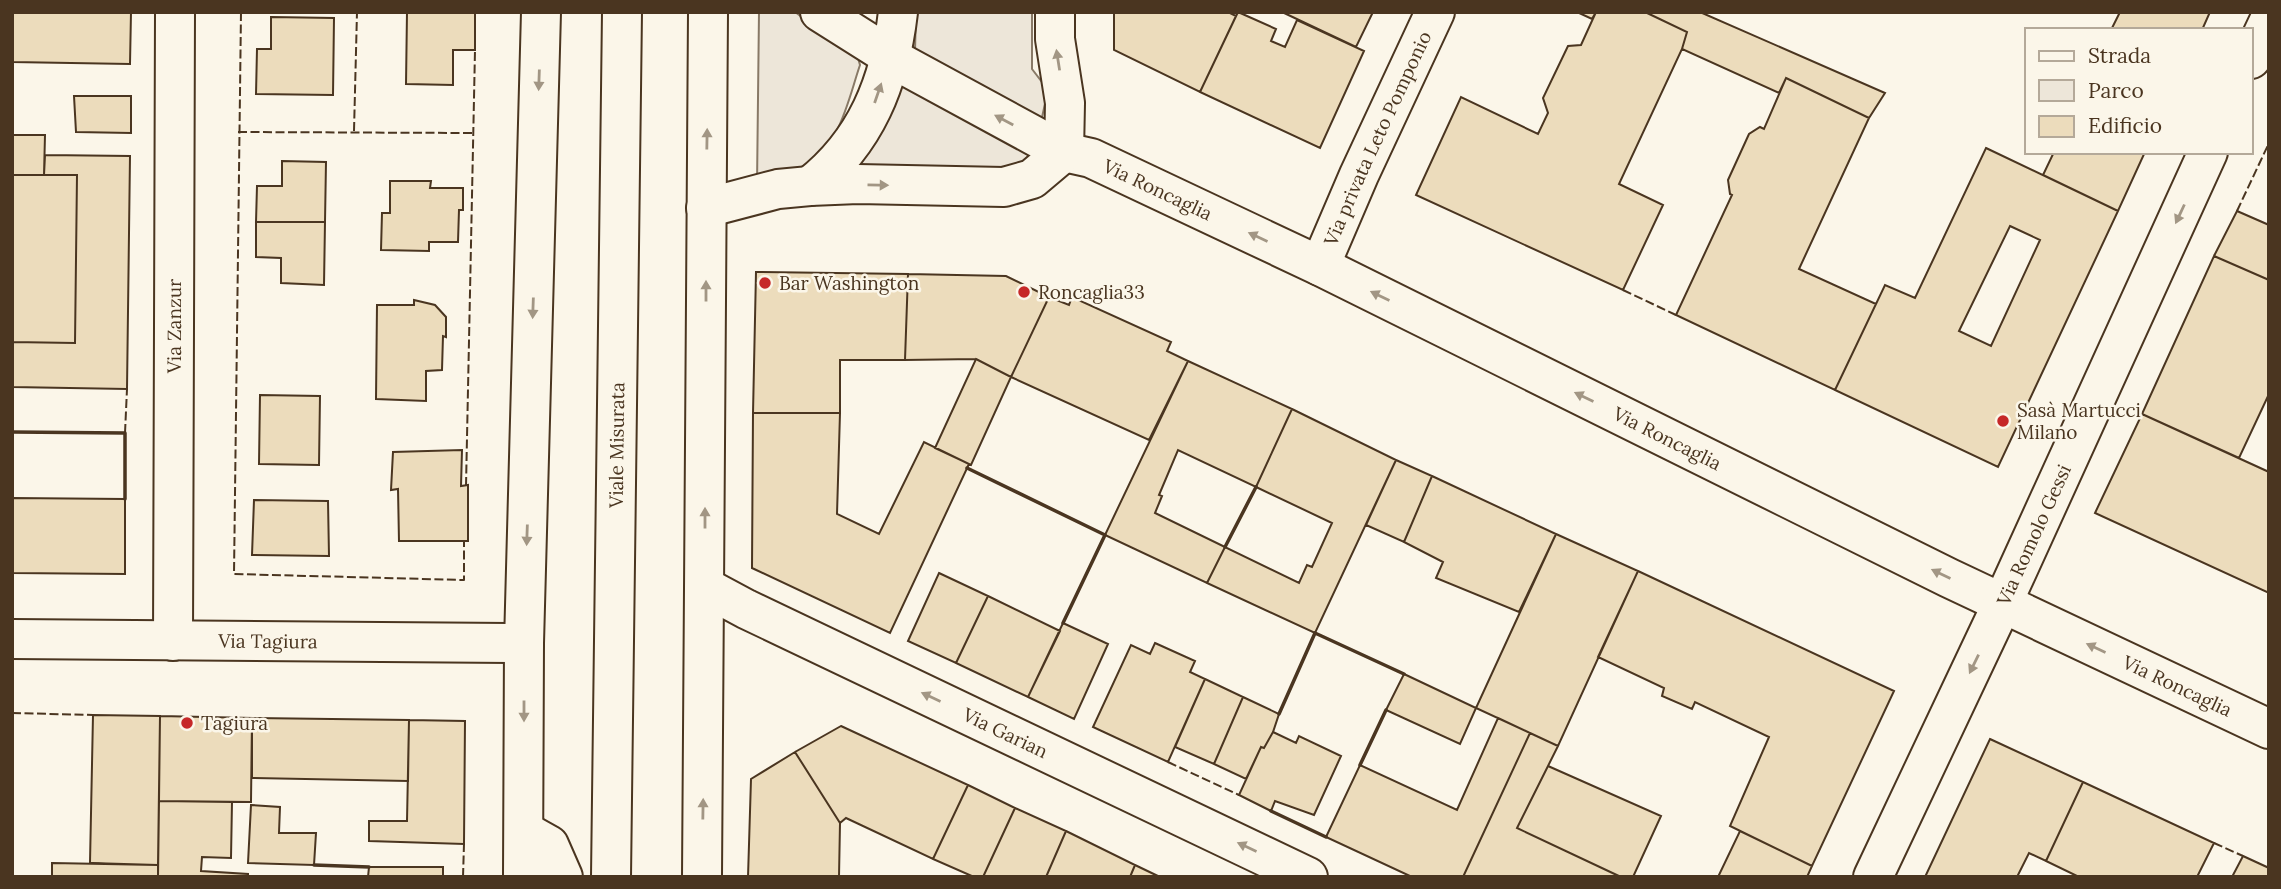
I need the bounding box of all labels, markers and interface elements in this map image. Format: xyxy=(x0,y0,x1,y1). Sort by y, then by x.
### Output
street label: Via privata Leto Pomponio xyxy=(1318,27,1436,250)
legend xyxy=(2025,28,2253,154)
text: Strada xyxy=(2088,42,2151,69)
one-way arrow xyxy=(1052,49,1063,71)
one-way arrow xyxy=(533,70,545,92)
text: Parco xyxy=(2088,77,2144,104)
one-way arrow xyxy=(873,83,884,104)
text: Edificio xyxy=(2088,112,2162,139)
one-way arrow xyxy=(994,114,1014,125)
one-way arrow xyxy=(701,128,713,150)
street label: Via Roncaglia xyxy=(1098,153,1216,226)
one-way arrow xyxy=(867,179,889,190)
one-way arrow xyxy=(2174,204,2186,224)
one-way arrow xyxy=(1248,231,1268,243)
place label: Bar Washington xyxy=(779,271,919,295)
marker: Bar Washington xyxy=(757,275,773,291)
street label: Via Zanzur xyxy=(162,278,186,374)
one-way arrow xyxy=(700,280,712,302)
place label: Roncaglia33 xyxy=(1038,280,1145,304)
marker: Roncaglia33 xyxy=(1016,284,1032,300)
one-way arrow xyxy=(1370,290,1390,301)
one-way arrow xyxy=(527,297,539,319)
street label: Viale Misurata xyxy=(604,382,629,509)
one-way arrow xyxy=(1574,391,1594,403)
place label: Sasà Martucci Milano xyxy=(2017,398,2141,444)
street label: Via Roncaglia xyxy=(1608,401,1726,475)
marker: Sasà Martucci Milano xyxy=(1995,413,2011,429)
street label: Via Romolo Gessi xyxy=(1991,461,2076,610)
one-way arrow xyxy=(699,507,711,529)
one-way arrow xyxy=(521,525,532,547)
one-way arrow xyxy=(1931,569,1951,580)
street label: Via Tagiura xyxy=(217,629,318,653)
one-way arrow xyxy=(2086,642,2106,654)
street label: Via Roncaglia xyxy=(2118,649,2236,722)
one-way arrow xyxy=(1968,654,1979,674)
one-way arrow xyxy=(921,691,941,703)
one-way arrow xyxy=(518,700,530,722)
street label: Via Garian xyxy=(958,702,1052,763)
place label: Tagiura xyxy=(201,711,268,735)
marker: Tagiura xyxy=(179,715,195,731)
one-way arrow xyxy=(697,797,708,819)
one-way arrow xyxy=(1237,842,1257,853)

